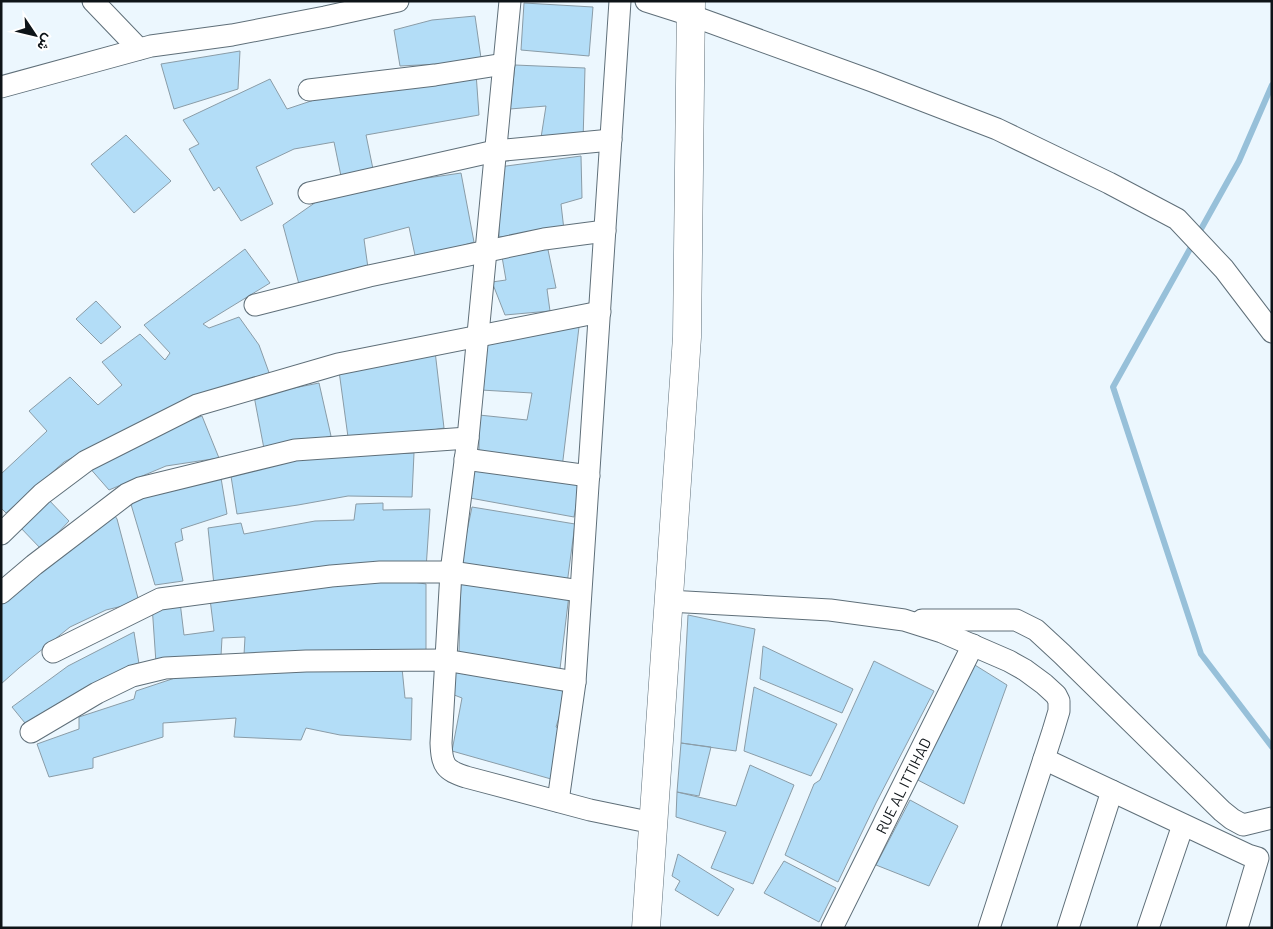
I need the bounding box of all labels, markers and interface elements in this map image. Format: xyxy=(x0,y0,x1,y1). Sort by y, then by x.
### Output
north arrow xyxy=(10,10,60,60)
text: ش xyxy=(33,30,58,55)
street label: RUE AL ITTIHAD xyxy=(871,735,934,837)

